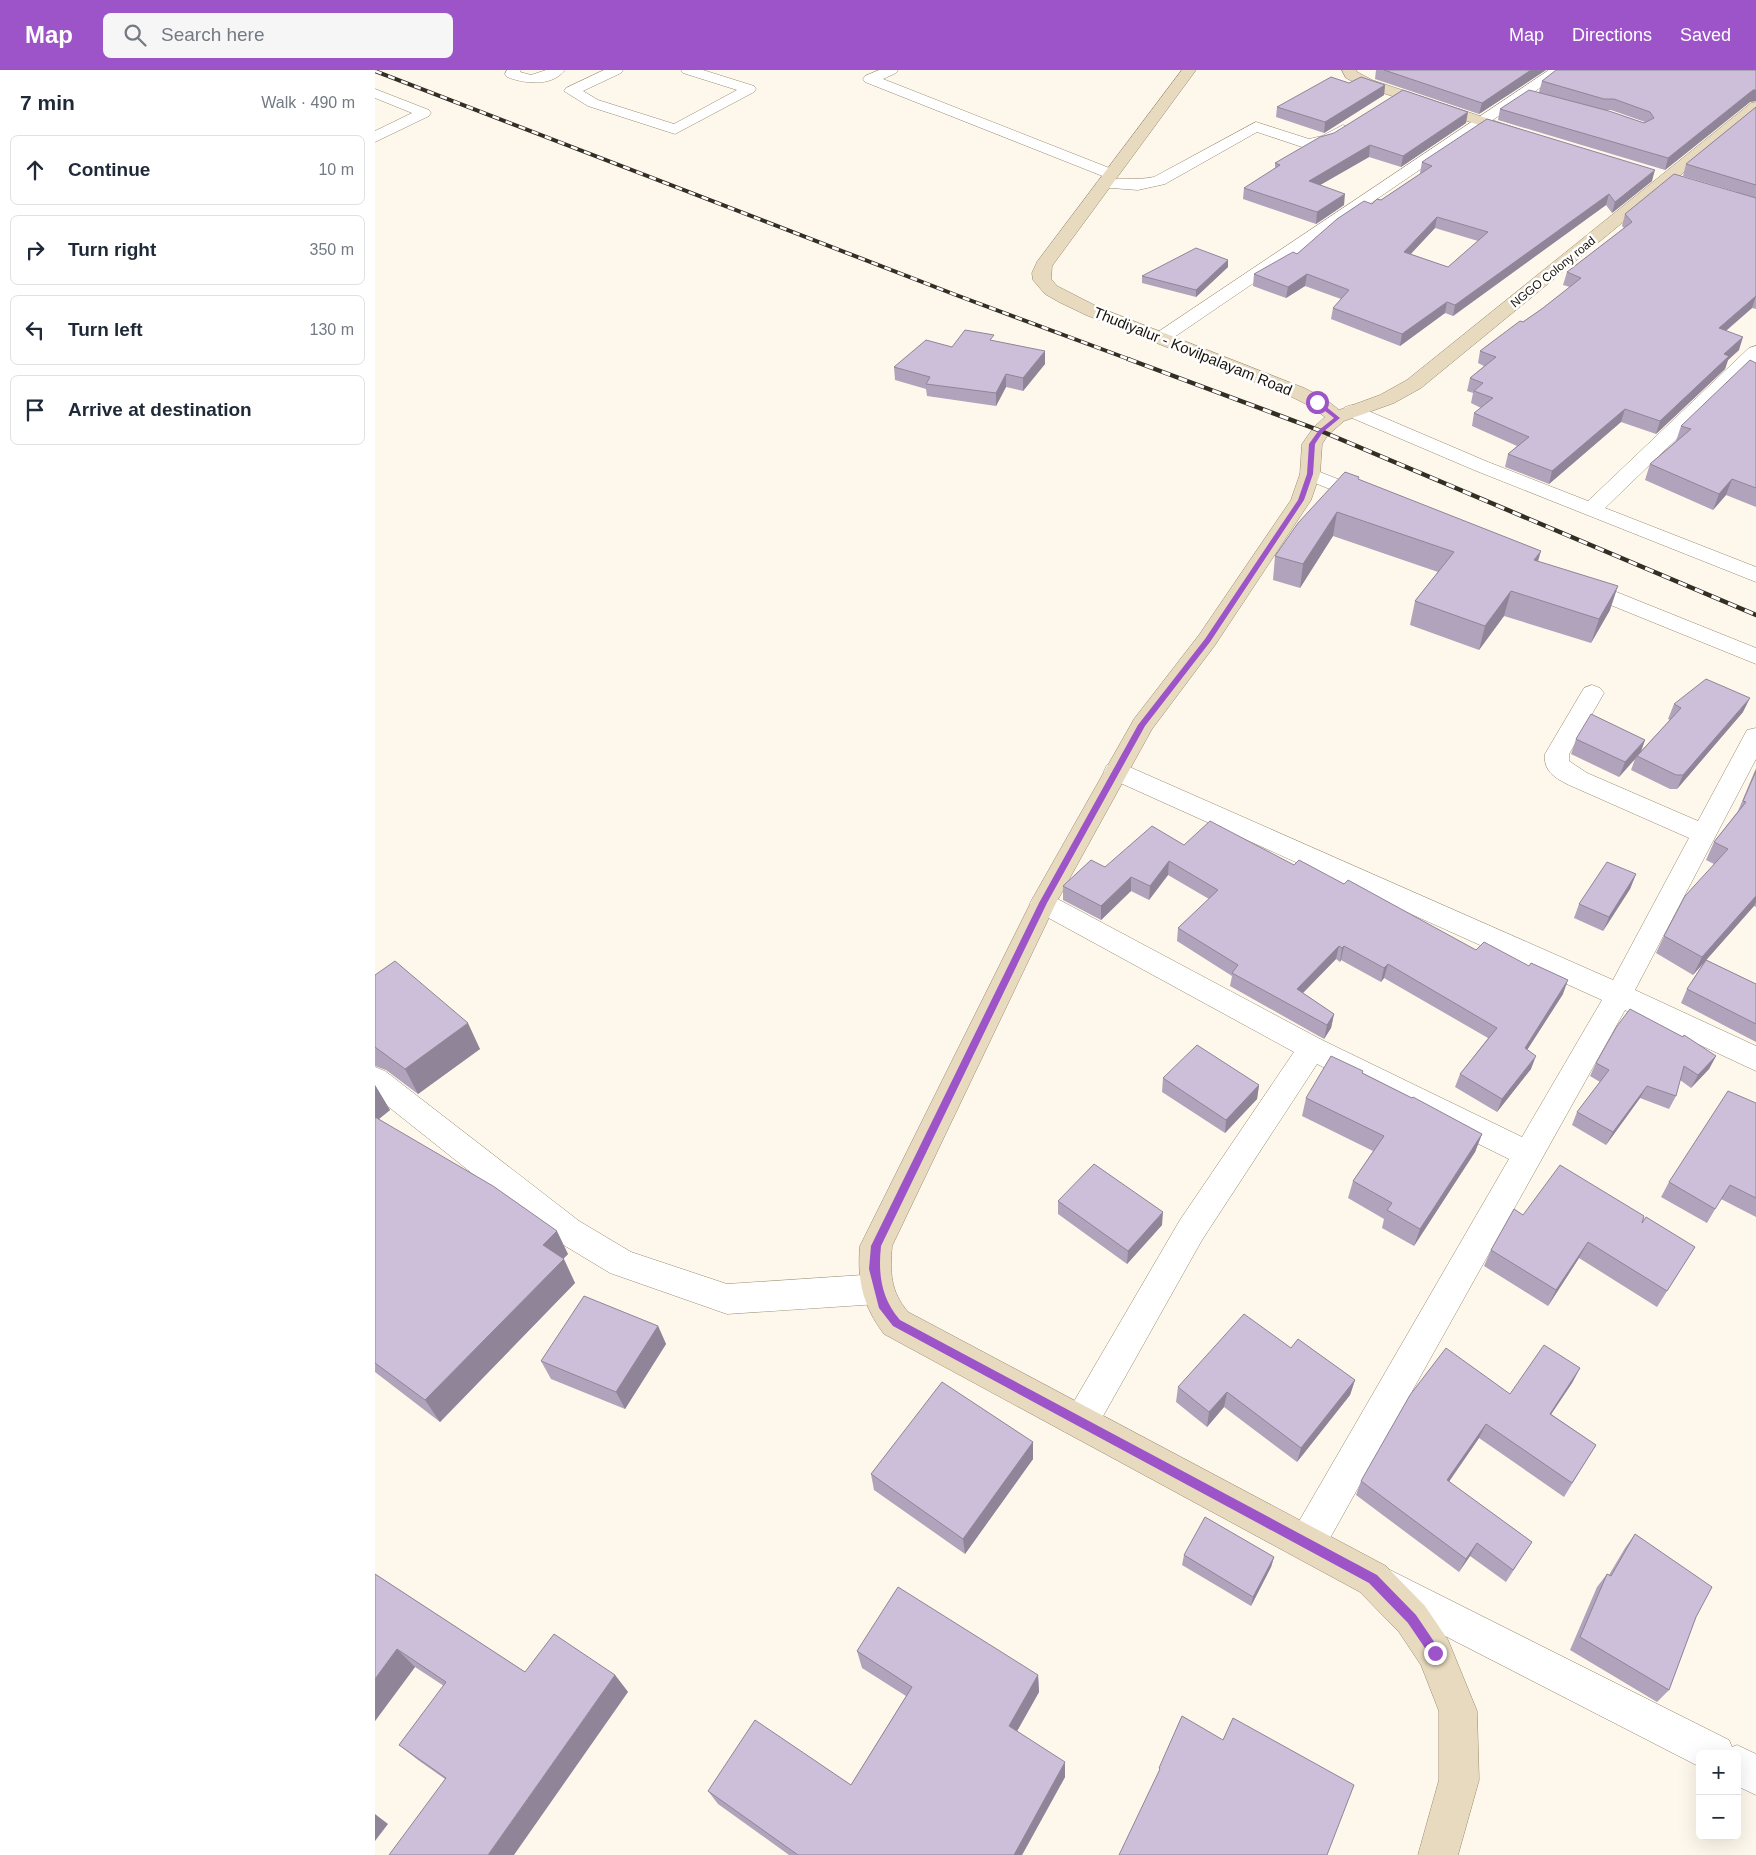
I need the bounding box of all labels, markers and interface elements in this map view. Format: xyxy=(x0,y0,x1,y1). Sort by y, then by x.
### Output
search box xyxy=(103,13,453,58)
text: Map xyxy=(25,21,73,48)
icon: search xyxy=(121,21,149,49)
text: Search here xyxy=(161,24,265,45)
text: Map xyxy=(1509,25,1544,45)
text: Directions xyxy=(1572,25,1652,45)
text: Saved xyxy=(1680,25,1731,45)
text: 7 min xyxy=(20,91,75,114)
text: Walk · 490 m xyxy=(261,94,355,111)
icon: ahead xyxy=(21,156,49,184)
text: Continue xyxy=(68,159,150,180)
text: 10 m xyxy=(318,161,354,178)
street label: NGGO Colony road xyxy=(1508,234,1598,310)
icon: right xyxy=(21,236,49,264)
text: Turn right xyxy=(68,239,156,260)
text: 350 m xyxy=(310,241,354,258)
street label: Thudiyalur - Kovilpalayam Road xyxy=(1091,303,1295,399)
icon: left xyxy=(21,316,49,344)
text: Turn left xyxy=(68,319,143,340)
text: 130 m xyxy=(310,321,354,338)
route start xyxy=(1306,391,1329,414)
icon: arrive xyxy=(21,396,49,424)
text: Arrive at destination xyxy=(68,399,252,420)
route end xyxy=(1424,1642,1447,1665)
map controls xyxy=(1696,1750,1741,1840)
button: + xyxy=(1696,1750,1741,1795)
button: − xyxy=(1696,1795,1741,1840)

